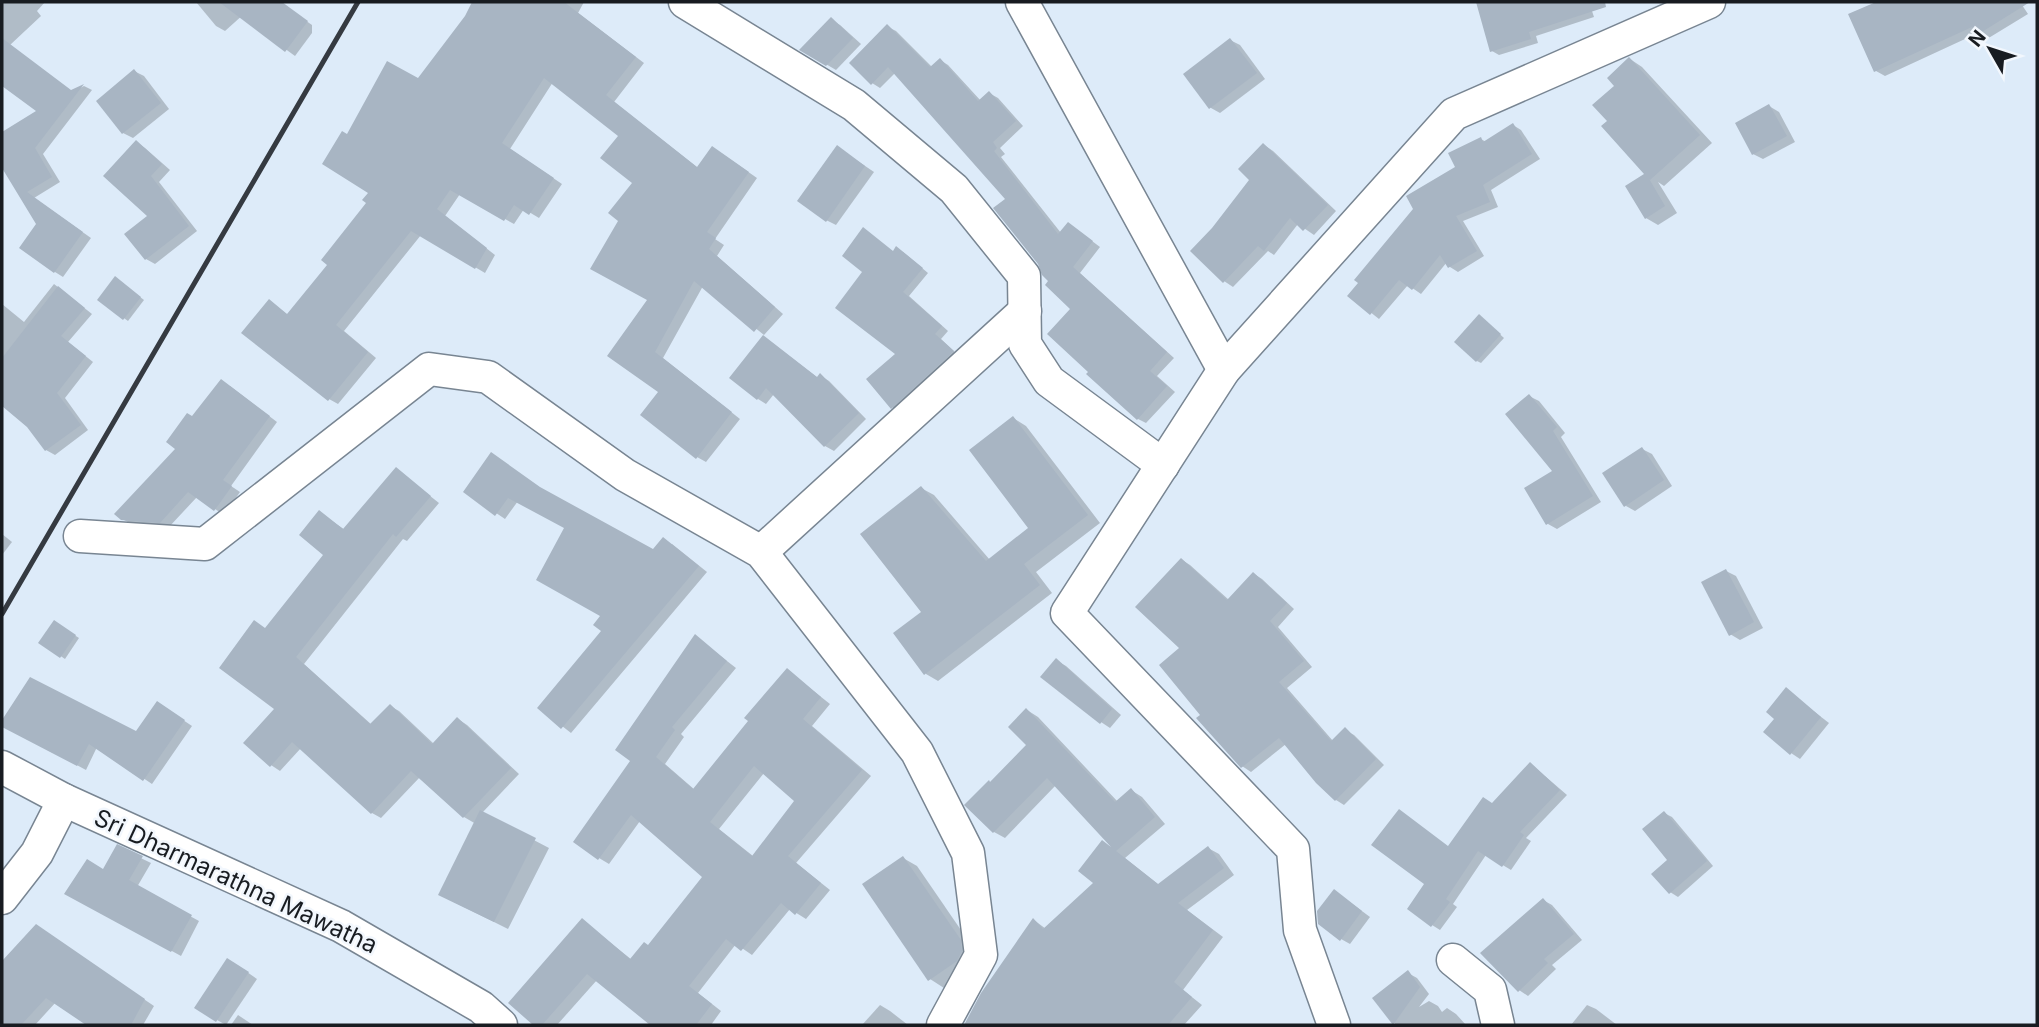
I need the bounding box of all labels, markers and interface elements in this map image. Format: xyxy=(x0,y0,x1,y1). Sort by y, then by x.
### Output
north arrow xyxy=(1955,14,2025,84)
text: N xyxy=(1964,26,1991,51)
street label: Sri Dharmarathna Mawatha xyxy=(90,803,382,959)

